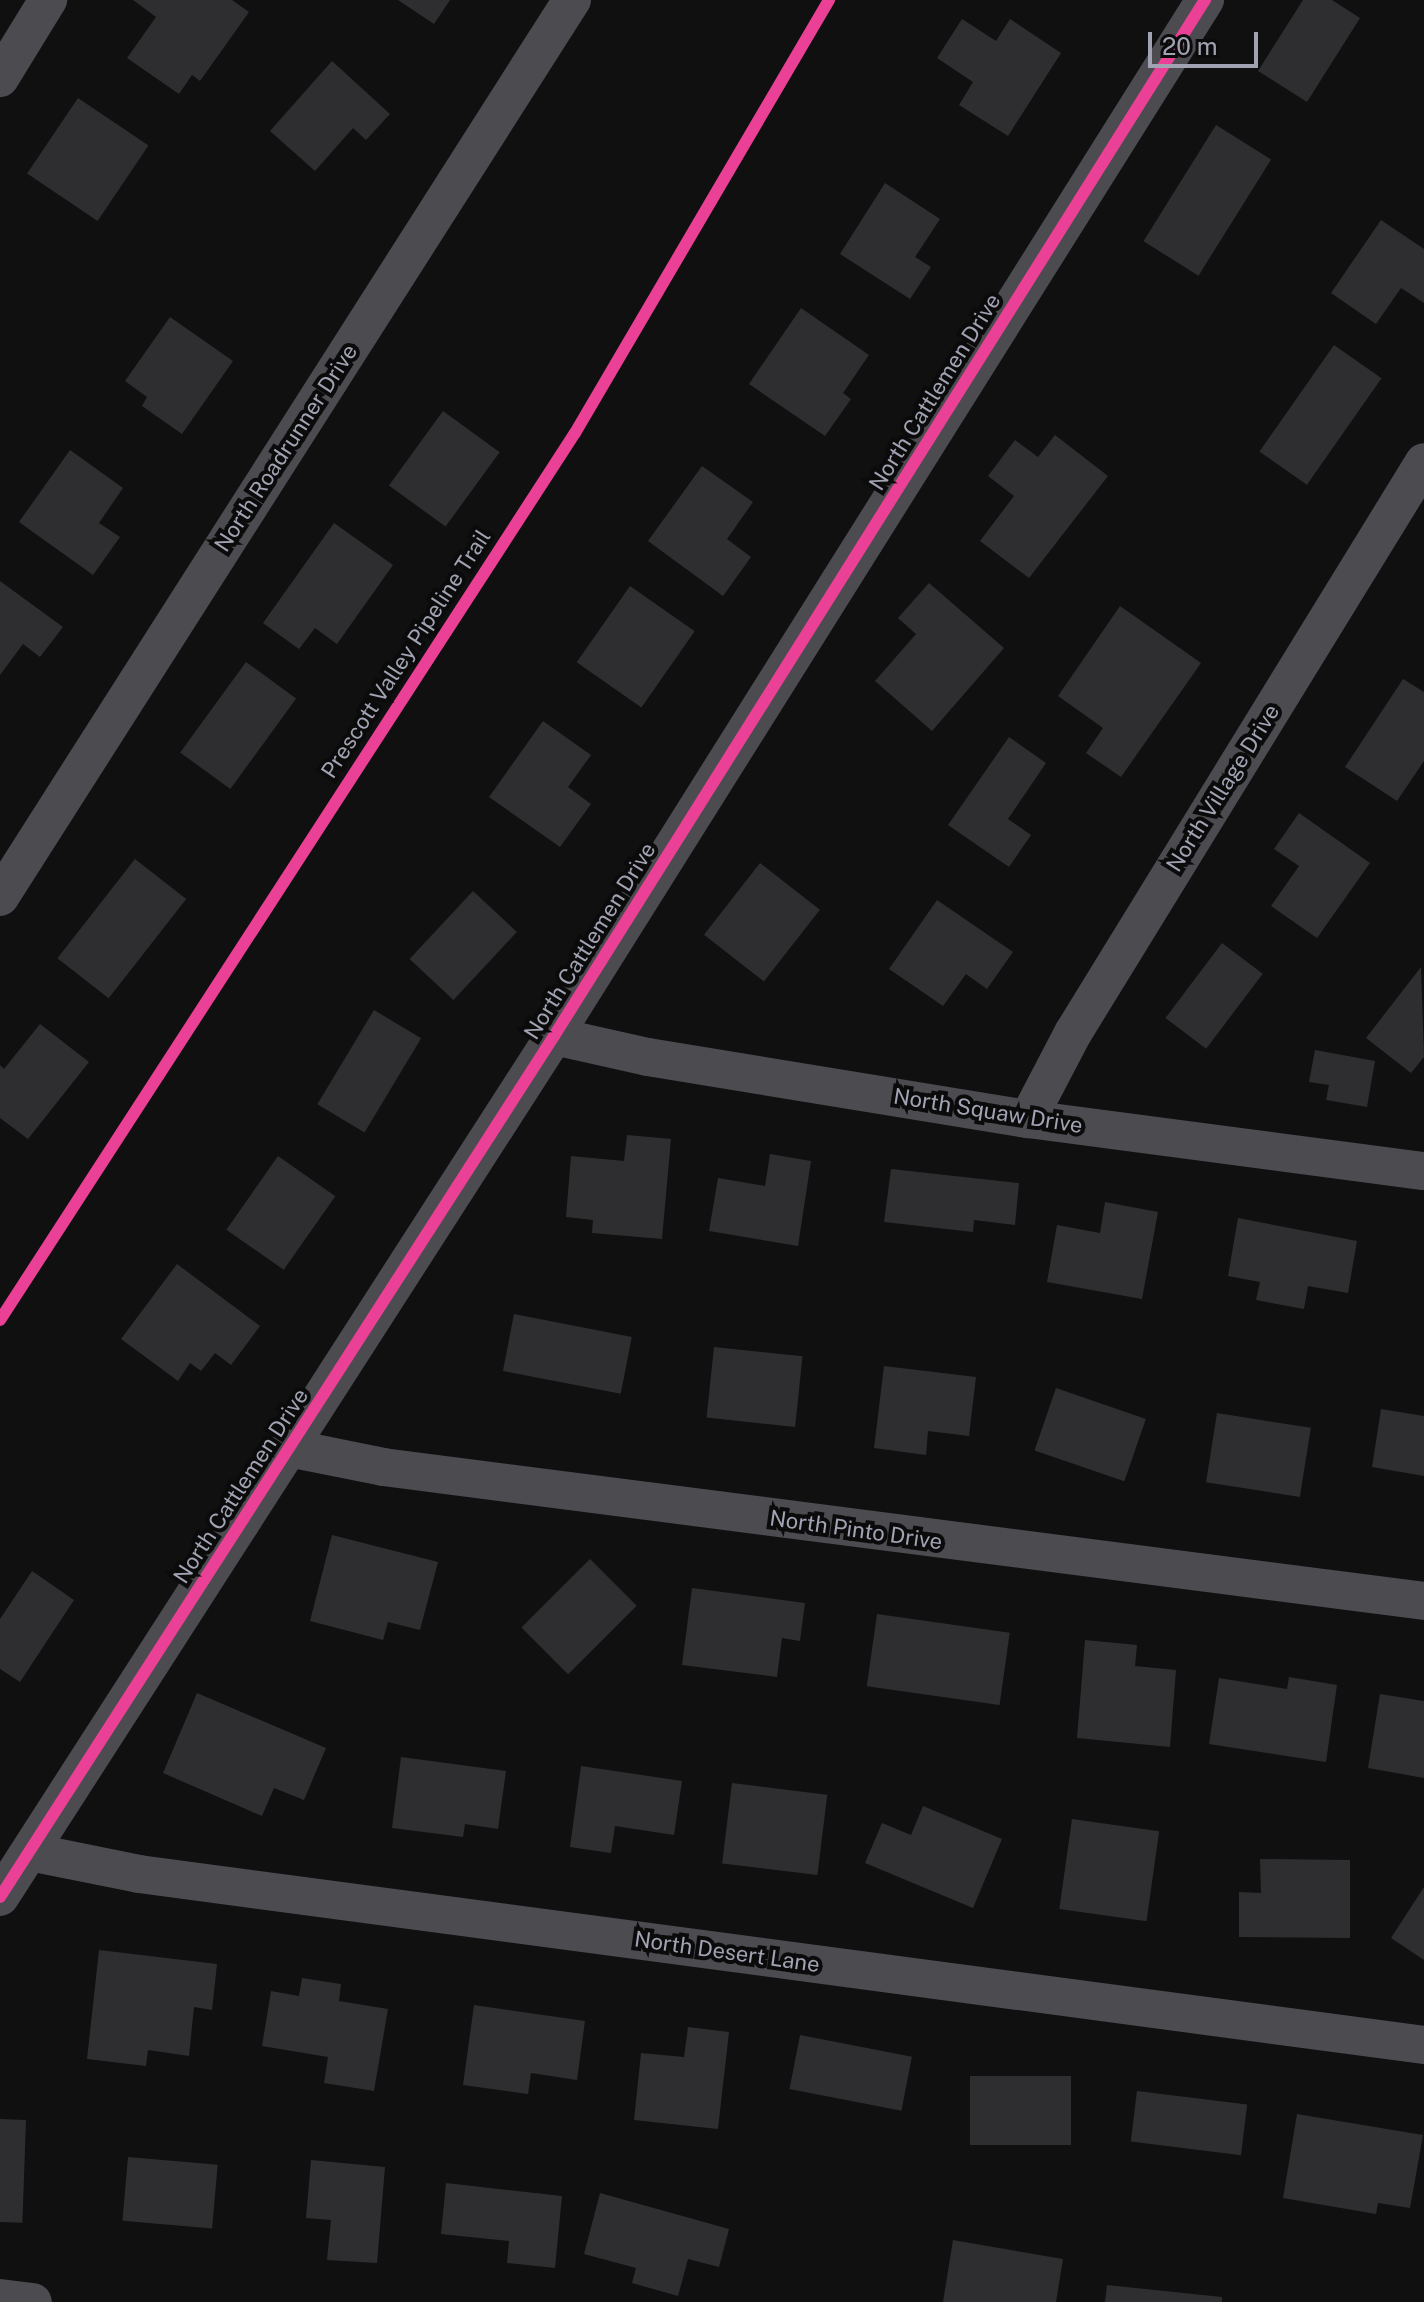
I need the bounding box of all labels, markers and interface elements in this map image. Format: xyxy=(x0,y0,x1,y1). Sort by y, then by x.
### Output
scale bar xyxy=(1152,16,1262,66)
text: 20 m xyxy=(1162,32,1218,60)
street label: North Cattlemen Drive xyxy=(864,289,1006,495)
street label: North Roadrunner Drive xyxy=(209,339,363,557)
street label: Prescott Valley Pipeline Trail xyxy=(315,524,497,784)
street label: North Village Drive xyxy=(1161,699,1285,877)
street label: North Cattlemen Drive xyxy=(519,838,661,1044)
street label: North Squaw Drive xyxy=(891,1083,1085,1139)
street label: North Cattlemen Drive xyxy=(168,1384,314,1588)
street label: North Pinto Drive xyxy=(768,1505,944,1555)
street label: North Desert Lane xyxy=(633,1926,821,1978)

